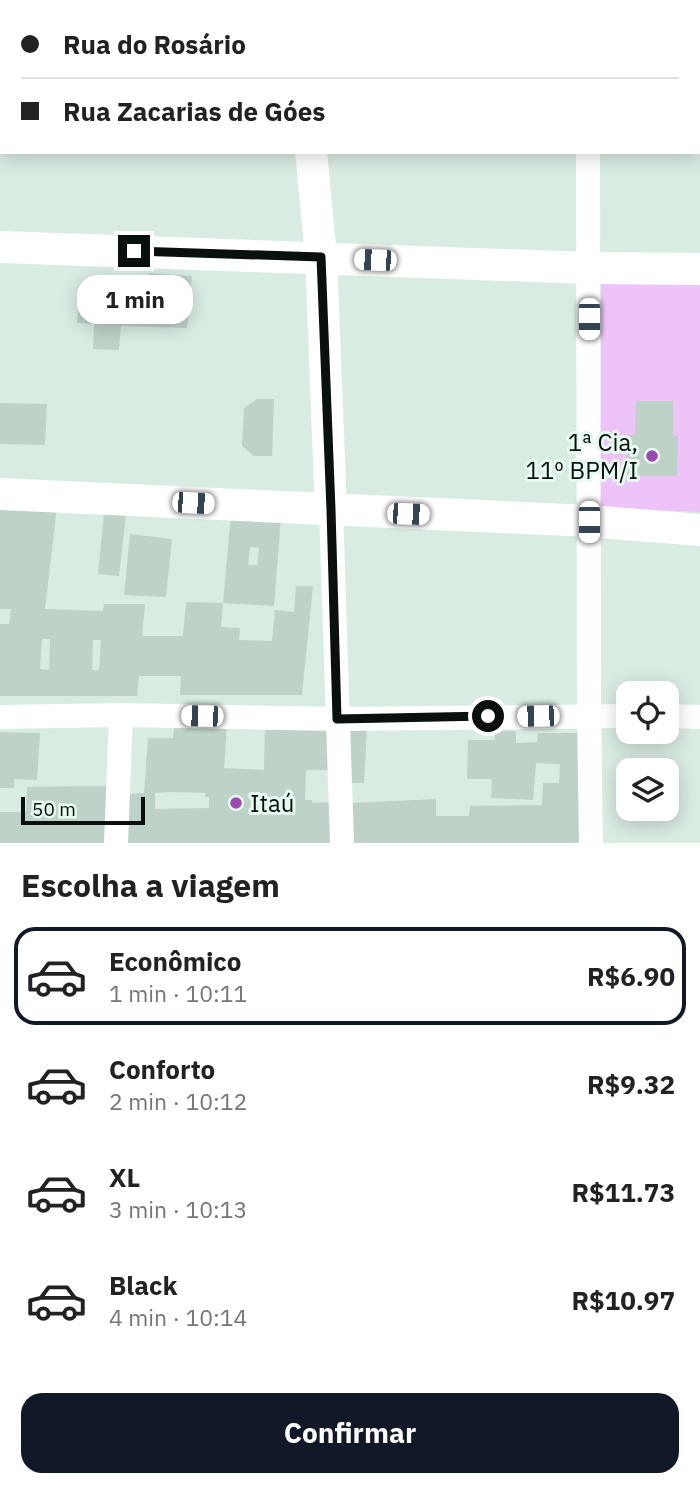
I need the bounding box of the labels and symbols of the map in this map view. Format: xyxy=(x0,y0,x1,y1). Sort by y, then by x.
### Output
route end xyxy=(118,235,150,267)
car xyxy=(354,249,397,271)
callout: 1 min xyxy=(76,276,192,324)
car xyxy=(579,298,600,340)
place label: 1ª Cia, 11º BPM/I xyxy=(525,426,638,486)
marker: 1ª Cia, 11º BPM/I xyxy=(644,448,660,464)
car xyxy=(172,491,215,515)
car xyxy=(579,501,600,543)
car xyxy=(387,503,430,525)
route start xyxy=(472,700,504,732)
car xyxy=(181,705,224,727)
car xyxy=(517,705,560,727)
place label: Itaú xyxy=(250,787,294,819)
scale bar xyxy=(21,794,145,826)
marker: Itaú xyxy=(228,795,244,811)

